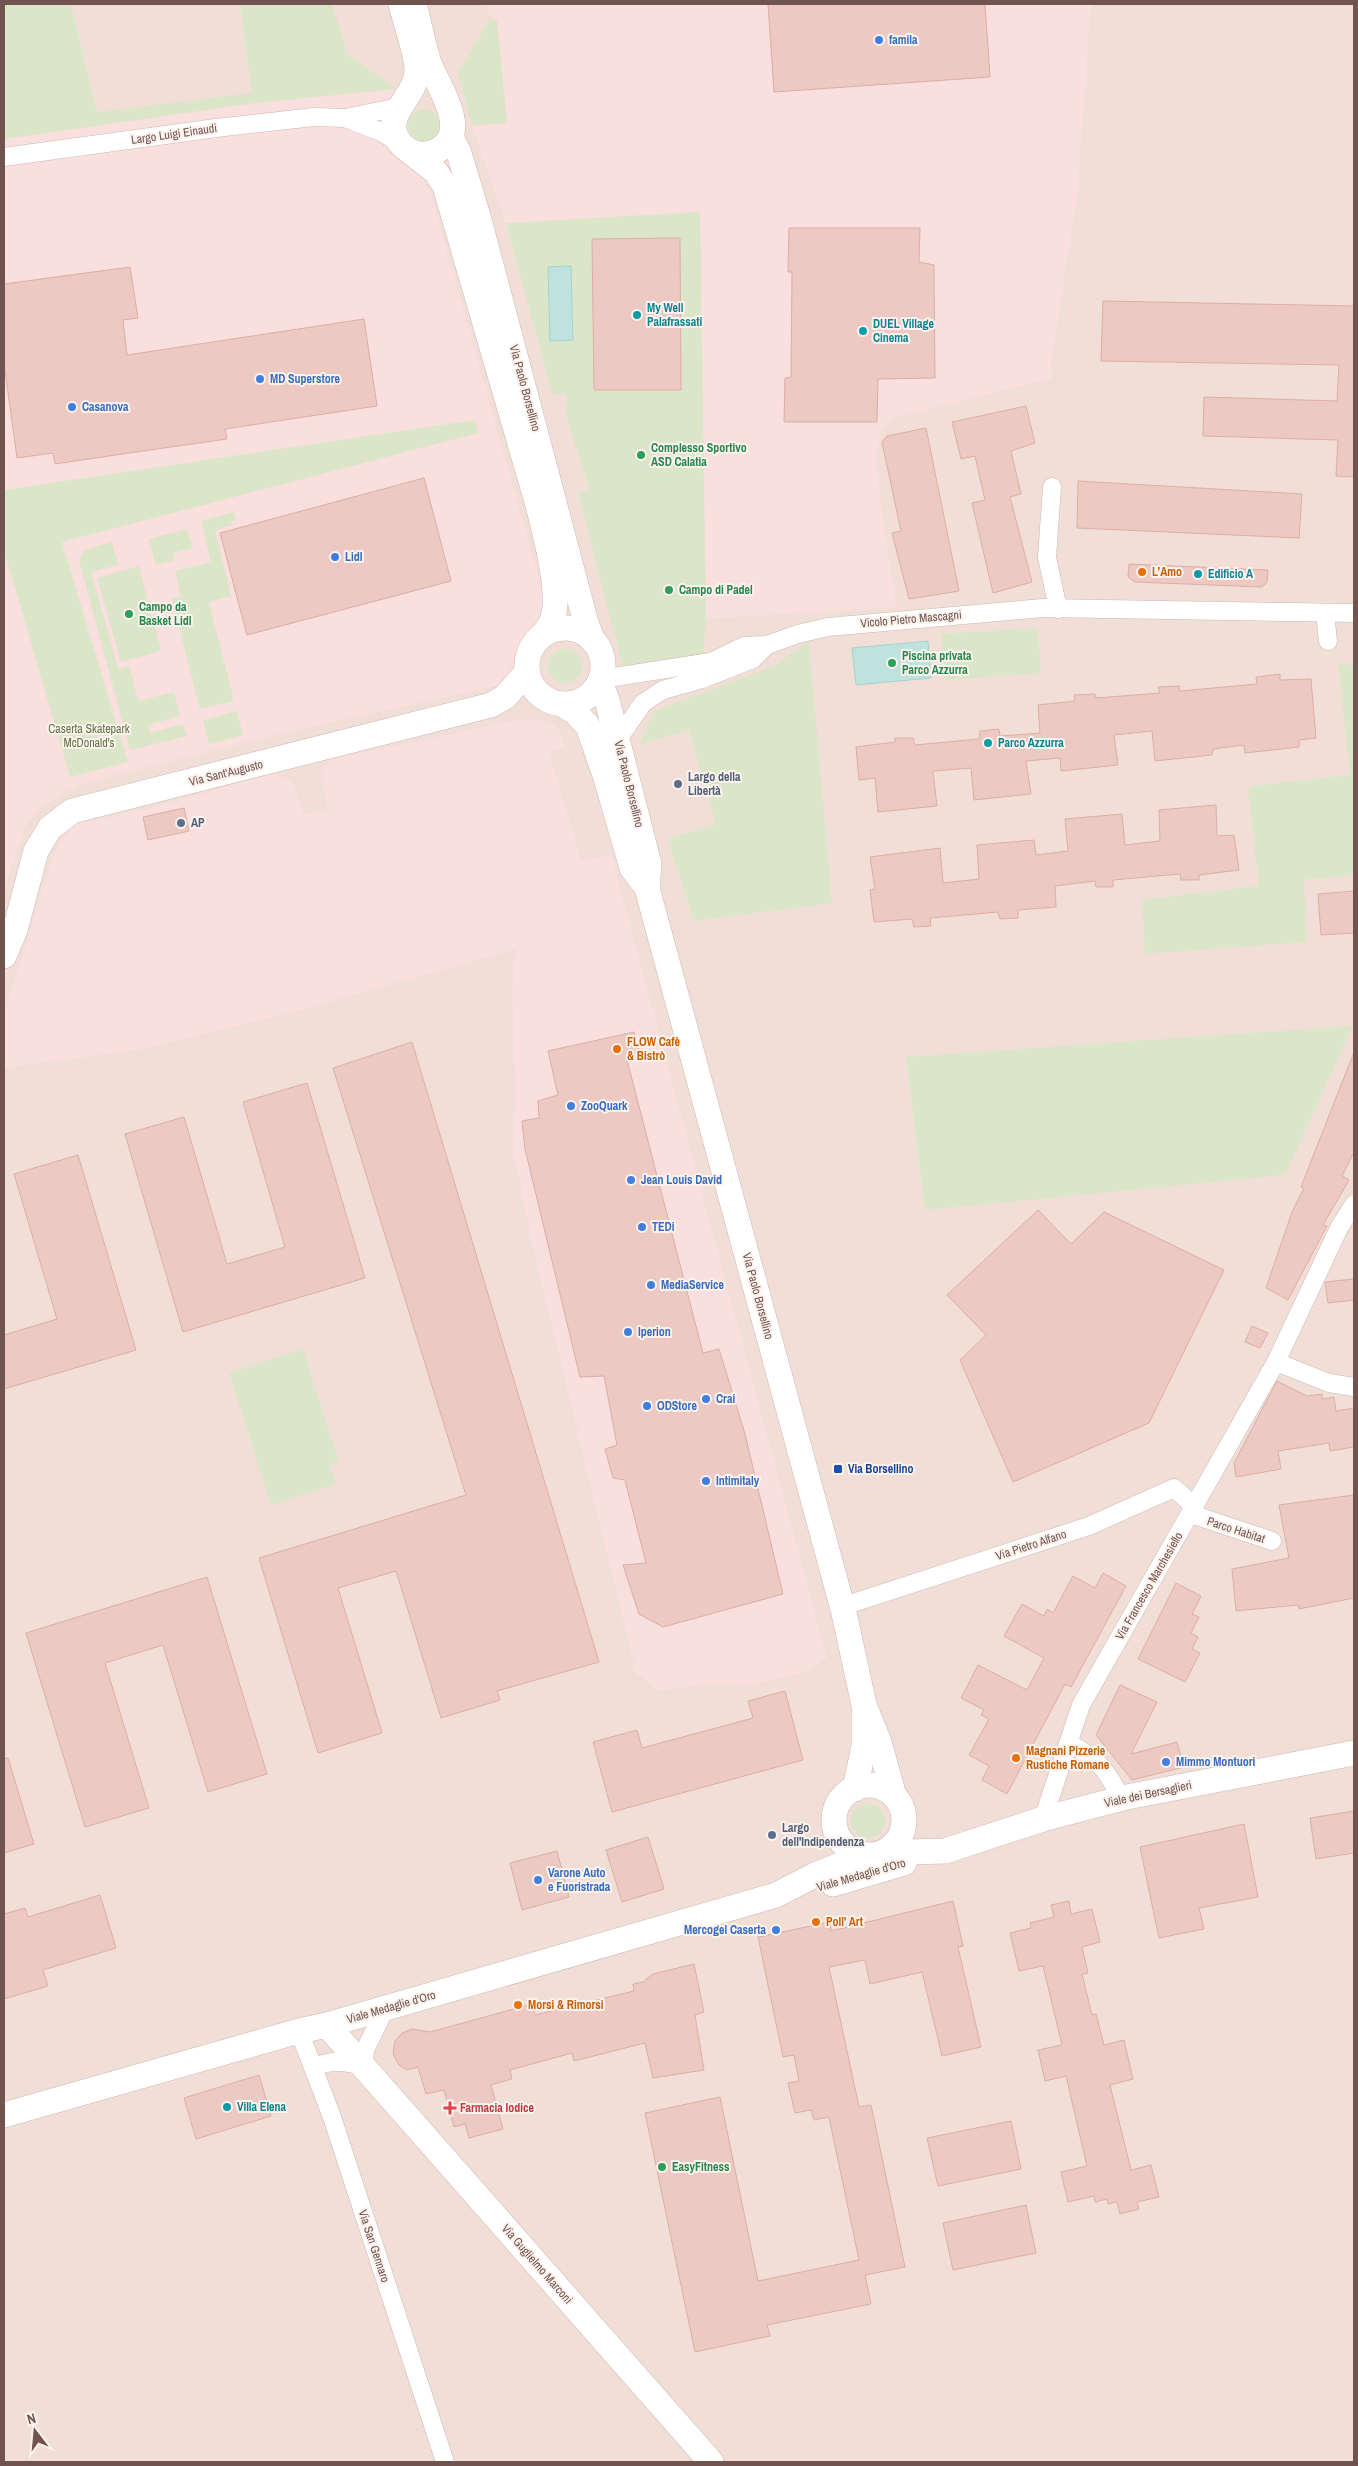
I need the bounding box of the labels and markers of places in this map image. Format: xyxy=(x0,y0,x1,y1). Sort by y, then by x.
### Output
place label: famila xyxy=(889,32,918,48)
marker: famila xyxy=(873,34,885,46)
place label: My Well Palafrassati xyxy=(647,300,703,330)
marker: My Well Palafrassati xyxy=(631,309,643,321)
place label: DUEL Village Cinema xyxy=(873,316,934,346)
marker: DUEL Village Cinema xyxy=(857,325,869,337)
place label: MD Superstore xyxy=(270,371,341,387)
marker: MD Superstore xyxy=(254,373,266,385)
place label: Casanova xyxy=(82,399,129,415)
marker: Casanova xyxy=(66,401,78,413)
place label: Complesso Sportivo ASD Calatia xyxy=(651,440,747,470)
marker: Complesso Sportivo ASD Calatia xyxy=(635,449,647,461)
place label: Lidl xyxy=(345,549,363,565)
marker: Lidl xyxy=(329,551,341,563)
place label: L’Amo xyxy=(1152,564,1182,580)
marker: L’Amo xyxy=(1136,566,1148,578)
place label: Edificio A xyxy=(1208,566,1254,582)
marker: Edificio A xyxy=(1192,568,1204,580)
place label: Campo di Padel xyxy=(679,582,753,598)
marker: Campo di Padel xyxy=(663,584,675,596)
place label: Campo da Basket Lidl xyxy=(139,599,192,629)
marker: Campo da Basket Lidl xyxy=(123,608,135,620)
place label: Piscina privata Parco Azzurra xyxy=(902,648,972,678)
marker: Piscina privata Parco Azzurra xyxy=(886,657,898,669)
place label: Parco Azzurra xyxy=(998,735,1064,751)
marker: Parco Azzurra xyxy=(982,737,994,749)
place label: Largo della Libertà xyxy=(688,769,741,799)
marker: Largo della Libertà xyxy=(672,778,684,790)
place label: AP xyxy=(191,815,205,831)
marker: AP xyxy=(175,817,187,829)
place label: FLOW Cafè & Bistrò xyxy=(627,1034,681,1064)
marker: FLOW Cafè & Bistrò xyxy=(611,1043,623,1055)
place label: ZooQuark xyxy=(581,1098,628,1114)
marker: ZooQuark xyxy=(565,1100,577,1112)
place label: Jean Louis David xyxy=(641,1172,722,1188)
marker: Jean Louis David xyxy=(625,1174,637,1186)
place label: TEDi xyxy=(652,1219,675,1235)
marker: TEDi xyxy=(636,1221,648,1233)
place label: MediaService xyxy=(661,1277,724,1293)
marker: MediaService xyxy=(645,1279,657,1291)
place label: Iperion xyxy=(638,1324,671,1340)
marker: Iperion xyxy=(622,1326,634,1338)
place label: Crai xyxy=(716,1391,735,1407)
marker: Crai xyxy=(700,1393,712,1405)
place label: ODStore xyxy=(657,1398,697,1414)
marker: ODStore xyxy=(641,1400,653,1412)
place label: Via Borsellino xyxy=(848,1461,913,1477)
marker: Via Borsellino xyxy=(832,1463,844,1475)
place label: Intimitaly xyxy=(716,1473,760,1489)
marker: Intimitaly xyxy=(700,1475,712,1487)
place label: Magnani Pizzerie Rustiche Romane xyxy=(1026,1743,1110,1773)
marker: Magnani Pizzerie Rustiche Romane xyxy=(1010,1752,1022,1764)
place label: Mimmo Montuori xyxy=(1176,1754,1256,1770)
marker: Mimmo Montuori xyxy=(1160,1756,1172,1768)
place label: Largo dell'Indipendenza xyxy=(782,1820,865,1850)
marker: Largo dell'Indipendenza xyxy=(766,1829,778,1841)
place label: Varone Auto e Fuoristrada xyxy=(548,1865,611,1895)
marker: Varone Auto e Fuoristrada xyxy=(532,1874,544,1886)
place label: Poll' Art xyxy=(826,1914,864,1930)
marker: Poll' Art xyxy=(810,1916,822,1928)
place label: Mercogel Caserta xyxy=(684,1922,767,1938)
marker: Mercogel Caserta xyxy=(770,1924,782,1936)
place label: Morsi & Rimorsi xyxy=(528,1997,604,2013)
marker: Morsi & Rimorsi xyxy=(512,1999,524,2011)
place label: Villa Elena xyxy=(237,2099,287,2115)
place label: Farmacia Iodice xyxy=(460,2100,534,2116)
marker: Villa Elena xyxy=(221,2101,233,2113)
marker: Farmacia Iodice xyxy=(444,2102,456,2114)
place label: EasyFitness xyxy=(672,2159,730,2175)
marker: EasyFitness xyxy=(656,2161,668,2173)

